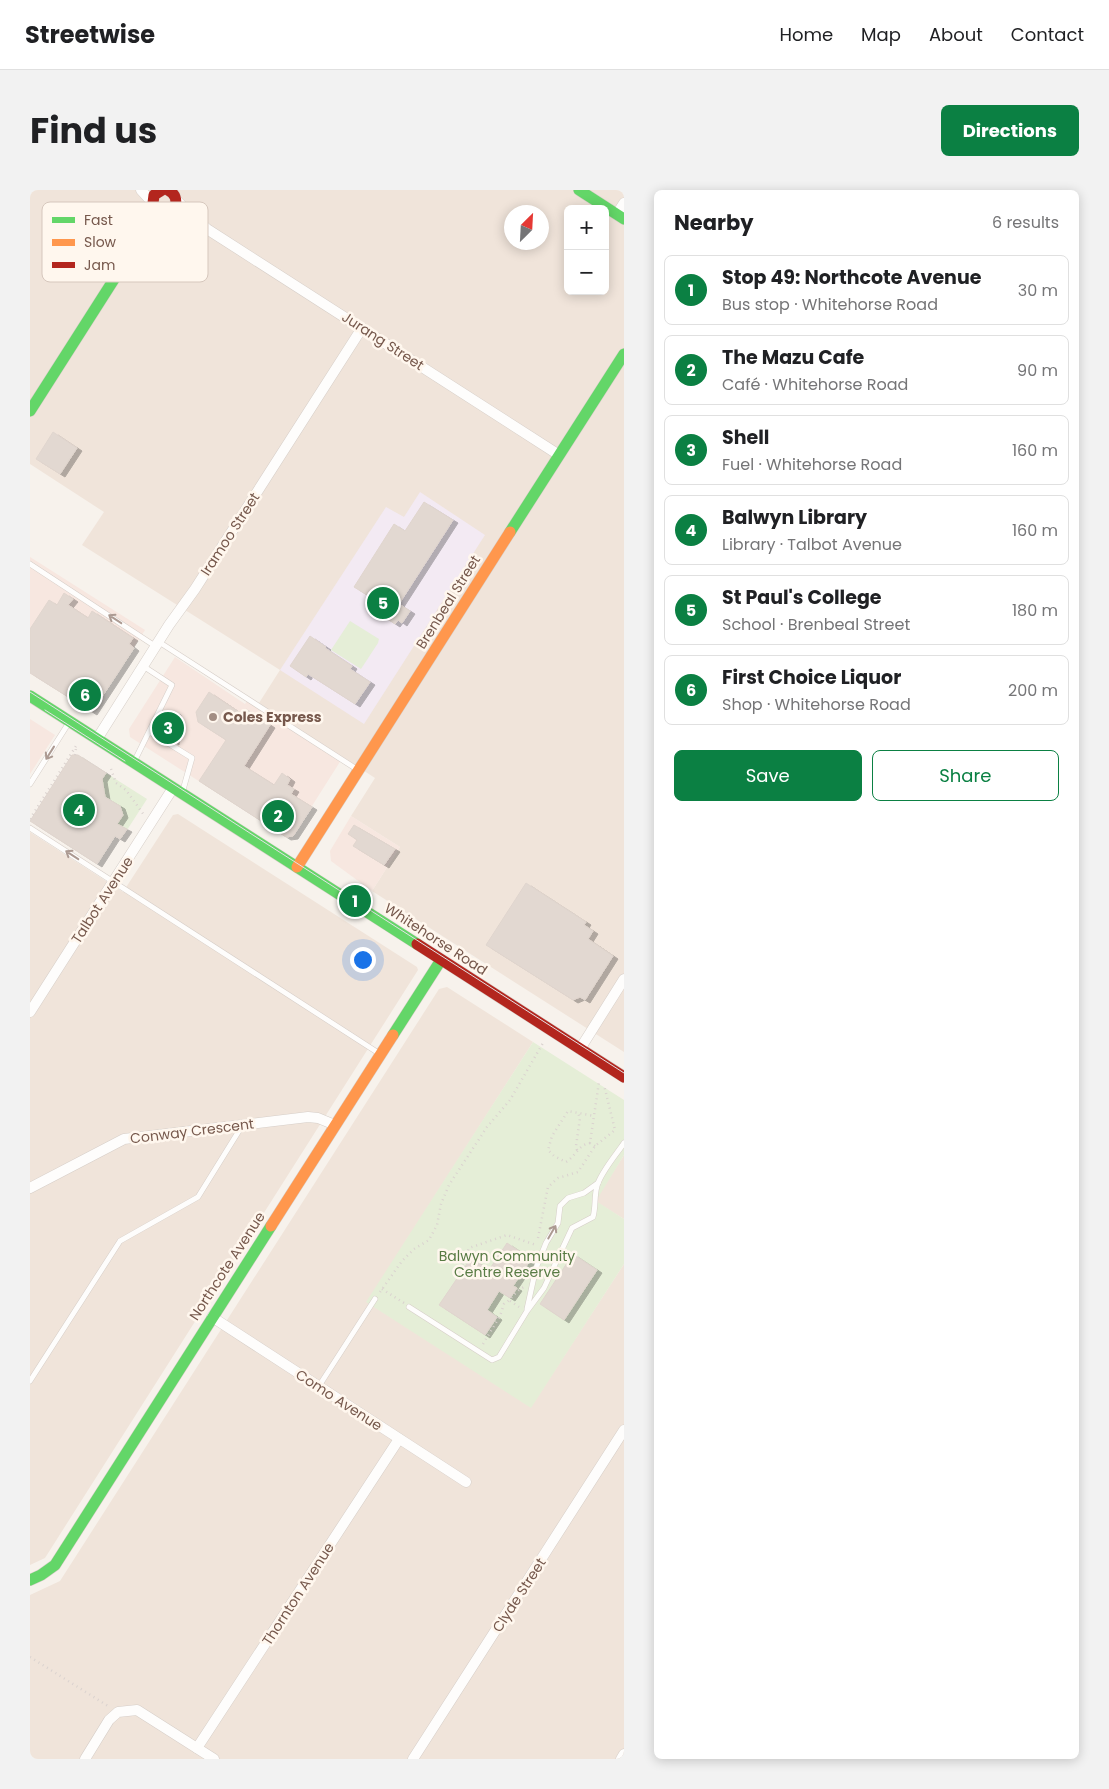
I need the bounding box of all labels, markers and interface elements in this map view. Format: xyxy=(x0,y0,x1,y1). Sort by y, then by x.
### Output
text: Streetwise xyxy=(25,18,155,51)
text: Home xyxy=(779,22,833,47)
text: Map xyxy=(861,22,901,47)
text: About xyxy=(929,22,983,47)
text: Contact xyxy=(1011,22,1084,47)
button: Directions xyxy=(941,105,1079,156)
text: Find us xyxy=(30,106,157,155)
legend xyxy=(42,202,208,282)
north arrow xyxy=(504,205,549,250)
map controls xyxy=(564,205,609,295)
button: + xyxy=(564,205,609,250)
text: Nearby xyxy=(674,208,754,237)
text: Fast xyxy=(84,210,113,230)
text: 6 results xyxy=(992,211,1059,234)
text: Slow xyxy=(84,232,117,252)
button: − xyxy=(564,250,609,295)
text: Jam xyxy=(84,255,115,275)
text: Stop 49: Northcote Avenue xyxy=(722,264,981,291)
text: 1 xyxy=(688,279,694,302)
text: 30 m xyxy=(1018,279,1058,302)
text: Bus stop · Whitehorse Road xyxy=(722,293,938,316)
street label: Jurang Street xyxy=(338,307,428,375)
text: The Mazu Cafe xyxy=(722,344,864,371)
text: 2 xyxy=(686,359,696,382)
text: 90 m xyxy=(1017,359,1058,382)
text: Café · Whitehorse Road xyxy=(722,373,908,396)
text: Shell xyxy=(722,424,769,451)
text: 3 xyxy=(686,439,696,462)
text: 160 m xyxy=(1012,439,1058,462)
text: Fuel · Whitehorse Road xyxy=(722,453,902,476)
street label: Iramoo Street xyxy=(196,489,264,579)
text: Balwyn Library xyxy=(722,504,867,531)
text: 4 xyxy=(686,519,696,542)
text: 160 m xyxy=(1012,519,1058,542)
text: Library · Talbot Avenue xyxy=(722,533,902,556)
street label: Brenbeal Street xyxy=(411,551,485,653)
pin: 5 xyxy=(367,584,399,622)
text: St Paul's College xyxy=(722,584,882,611)
text: 5 xyxy=(686,599,696,622)
text: 180 m xyxy=(1012,599,1058,622)
text: School · Brenbeal Street xyxy=(722,613,910,636)
one-way arrow xyxy=(108,614,122,624)
text: First Choice Liquor xyxy=(722,664,901,691)
pin: 6 xyxy=(69,676,101,714)
text: 6 xyxy=(686,679,696,702)
text: 200 m xyxy=(1008,679,1058,702)
text: Shop · Whitehorse Road xyxy=(722,693,911,716)
place label: Coles Express xyxy=(223,707,322,727)
pin: 3 xyxy=(152,709,184,747)
marker: Coles Express xyxy=(207,711,219,723)
one-way arrow xyxy=(44,745,54,759)
button: Save xyxy=(674,750,862,801)
button: Share xyxy=(872,750,1059,801)
pin: 4 xyxy=(63,791,95,829)
pin: 2 xyxy=(262,797,294,835)
one-way arrow xyxy=(66,850,80,860)
street label: Talbot Avenue xyxy=(66,852,138,948)
pin: 1 xyxy=(339,882,371,920)
street label: Whitehorse Road xyxy=(381,898,491,980)
your location xyxy=(350,947,376,973)
street label: Conway Crescent xyxy=(129,1113,255,1149)
street label: Northcote Avenue xyxy=(184,1208,270,1324)
one-way arrow xyxy=(548,1226,558,1240)
park label: Balwyn Community Centre Reserve xyxy=(439,1246,575,1282)
street label: Como Avenue xyxy=(292,1365,386,1436)
street label: Thornton Avenue xyxy=(257,1538,339,1649)
street label: Clyde Street xyxy=(487,1554,551,1636)

